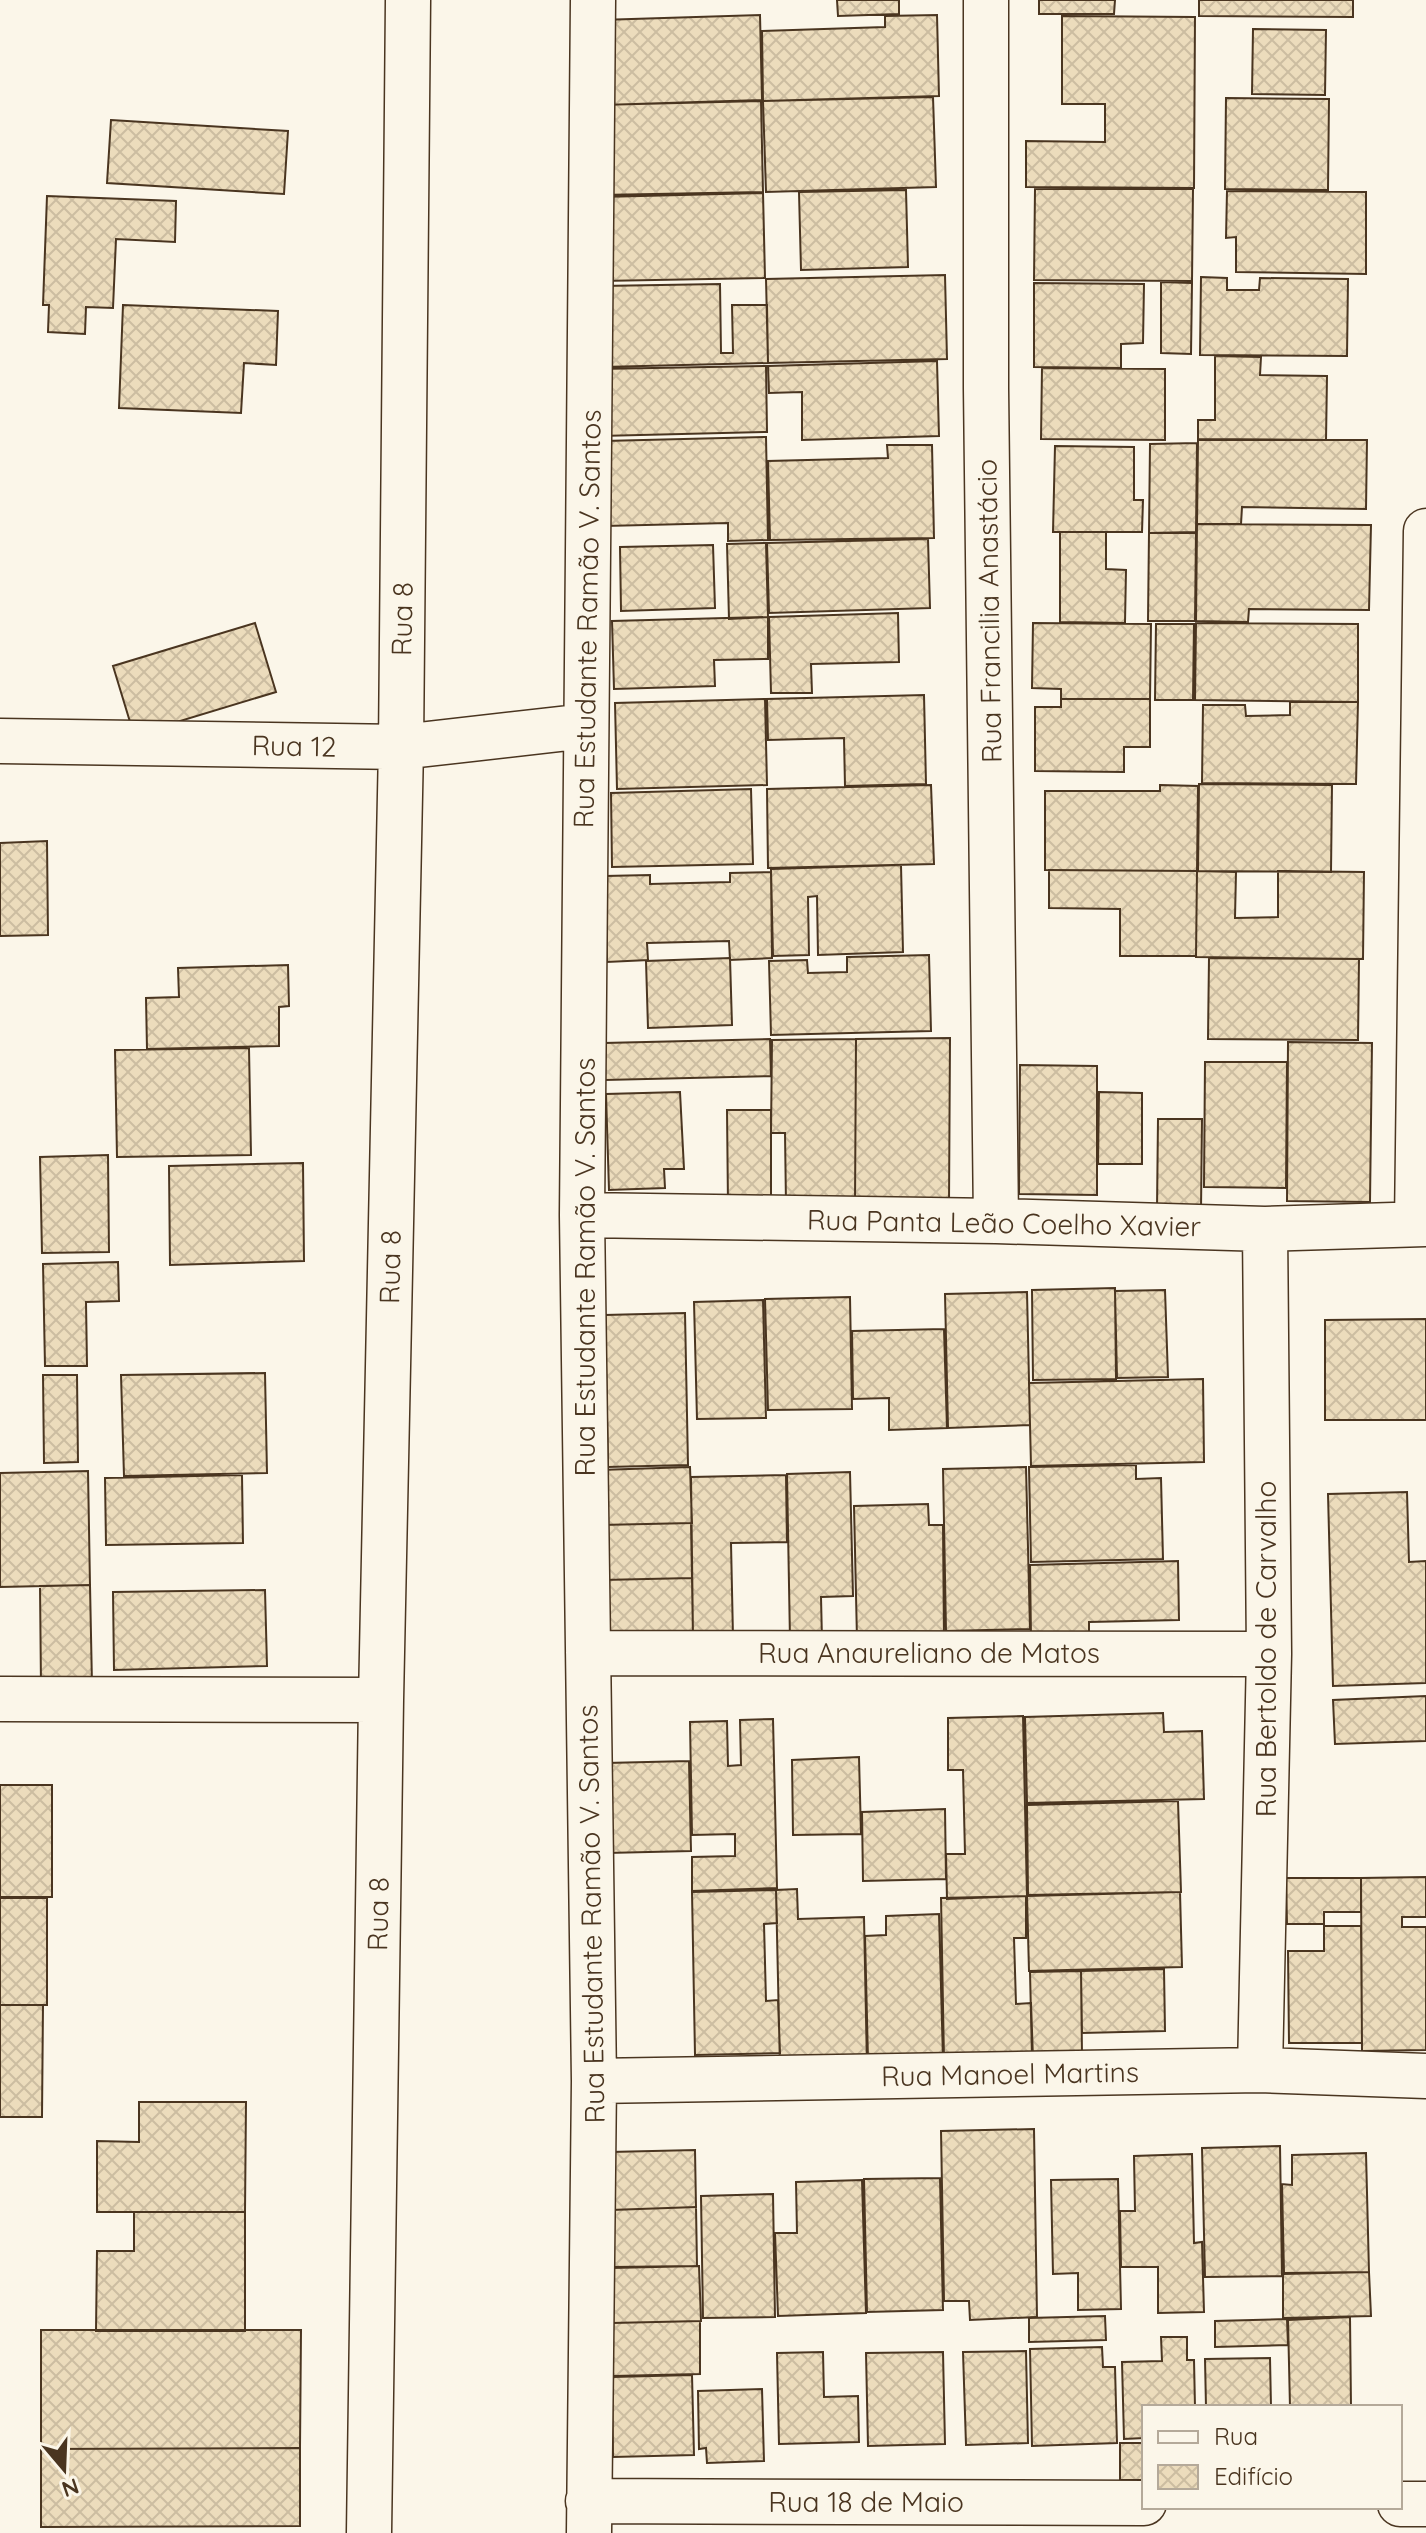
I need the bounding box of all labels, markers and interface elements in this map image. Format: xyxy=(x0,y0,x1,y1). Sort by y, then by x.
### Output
street label: Rua Estudante Ramão V. Santos xyxy=(565,409,608,829)
street label: Rua Francilia Anastácio xyxy=(968,459,1009,763)
street label: Rua 8 xyxy=(383,582,420,656)
street label: Rua 12 xyxy=(251,727,337,764)
street label: Rua Estudante Ramão V. Santos xyxy=(567,1058,602,1476)
street label: Rua Panta Leão Coelho Xavier xyxy=(807,1202,1202,1243)
street label: Rua 8 xyxy=(371,1230,408,1304)
street label: Rua Bertoldo de Carvalho xyxy=(1248,1481,1283,1817)
street label: Rua Anaureliano de Matos xyxy=(758,1635,1100,1670)
street label: Rua Estudante Ramão V. Santos xyxy=(569,1704,612,2124)
street label: Rua 8 xyxy=(359,1877,396,1951)
street label: Rua Manoel Martins xyxy=(881,2054,1139,2093)
legend xyxy=(1142,2405,1402,2509)
text: Rua xyxy=(1214,2421,1258,2451)
north arrow xyxy=(24,2429,104,2509)
text: Edifício xyxy=(1214,2461,1293,2491)
text: N xyxy=(58,2472,83,2504)
street label: Rua 18 de Maio xyxy=(768,2484,964,2519)

